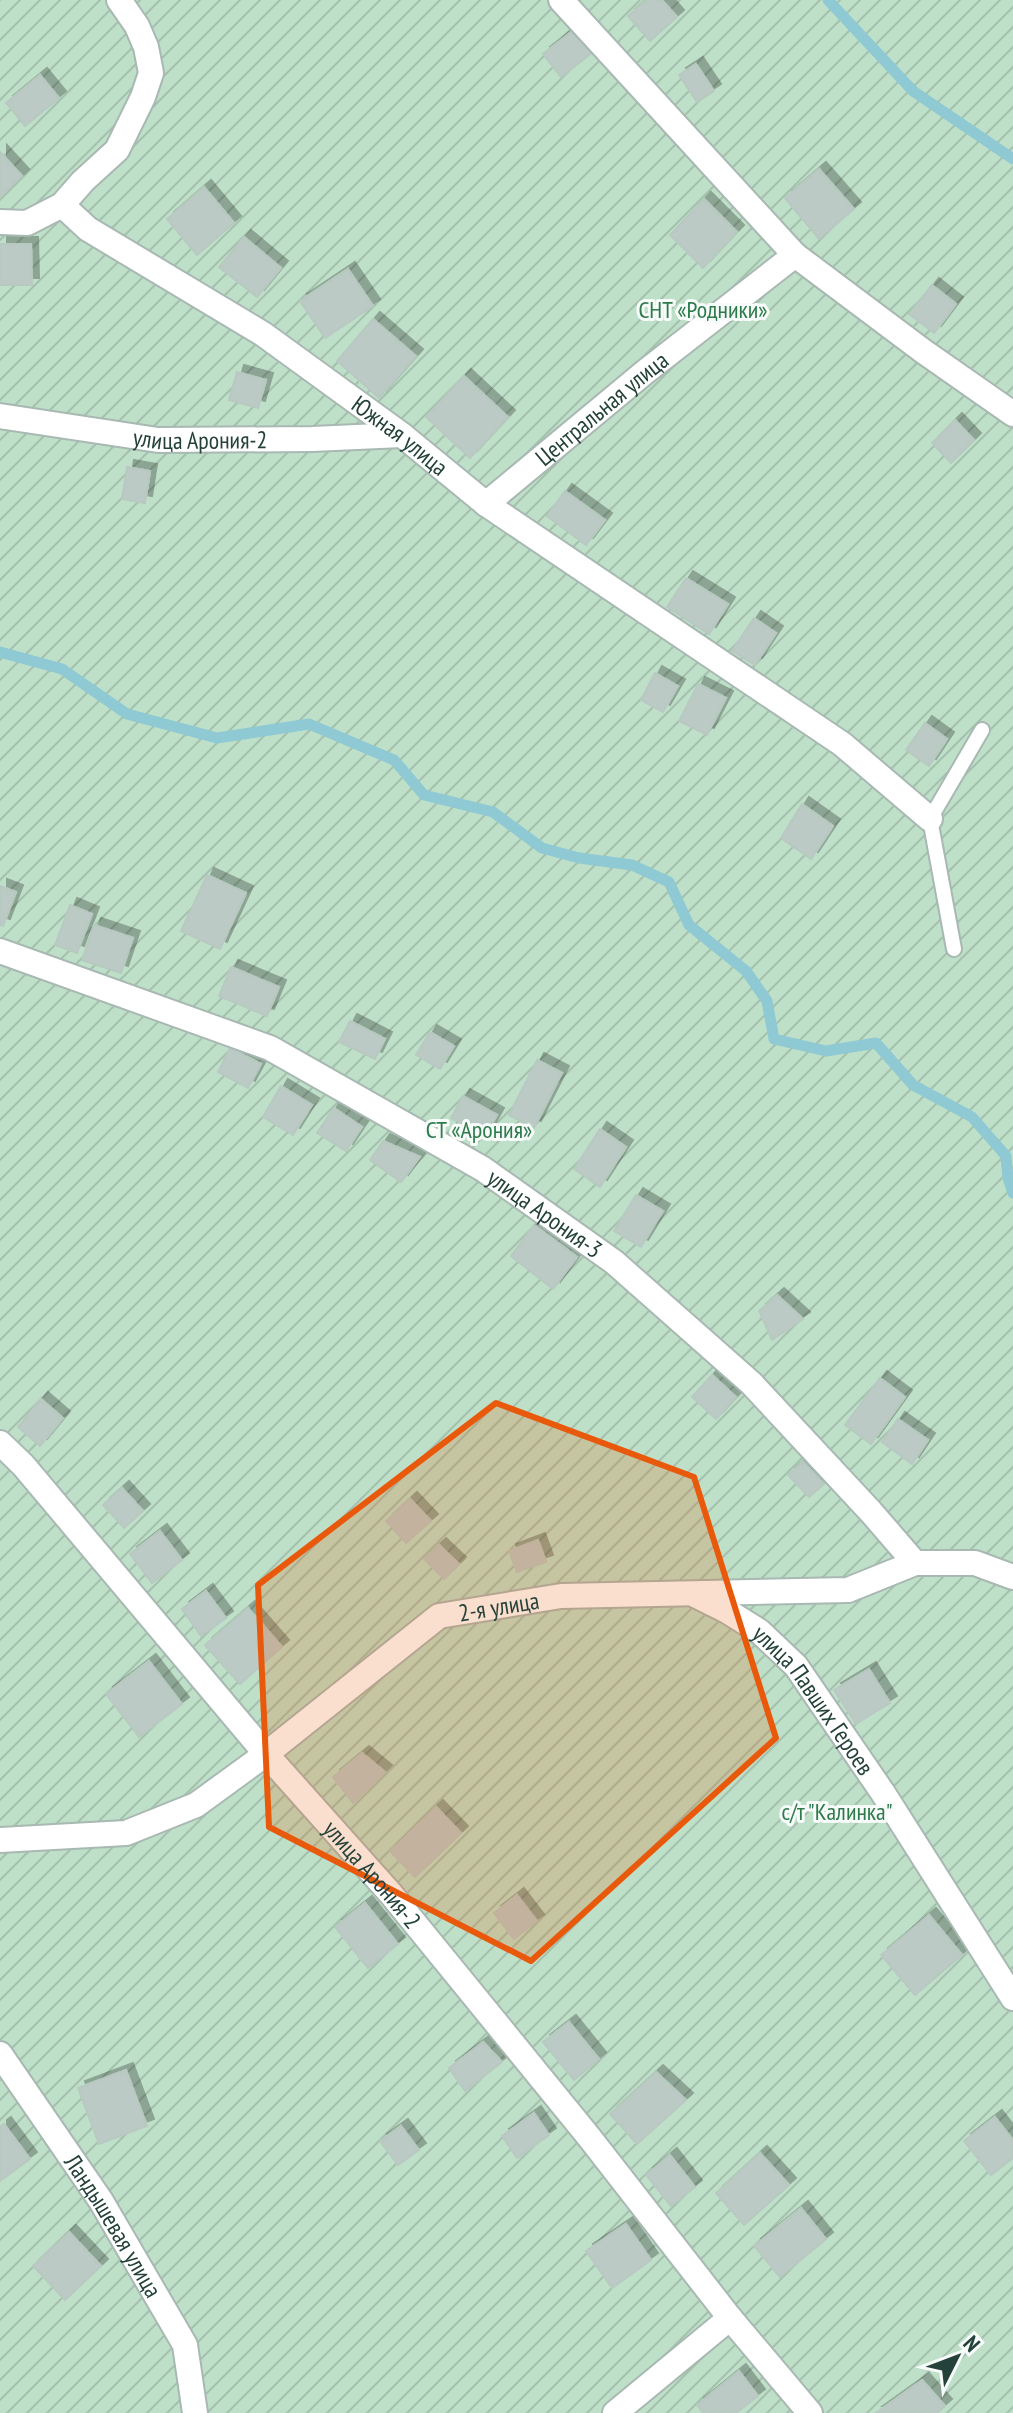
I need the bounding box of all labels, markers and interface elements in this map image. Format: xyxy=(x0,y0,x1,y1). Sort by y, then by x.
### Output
park label: СНТ «Родники» xyxy=(638,294,768,325)
street label: Центральная улица xyxy=(529,344,674,472)
street label: Южная улица xyxy=(346,388,455,482)
street label: улица Арония-2 xyxy=(131,421,267,456)
park label: СТ «Арония» xyxy=(426,1114,532,1145)
street label: улица Арония-3 xyxy=(481,1162,609,1264)
street label: 2-я улица xyxy=(456,1584,541,1628)
street label: улица Павших Героев xyxy=(746,1618,882,1781)
park label: с/т "Калинка" xyxy=(781,1796,893,1827)
street label: улица Арония-2 xyxy=(317,1813,428,1935)
street label: Ландышевая улица xyxy=(57,2147,169,2303)
north arrow xyxy=(917,2317,997,2397)
text: N xyxy=(957,2330,986,2357)

